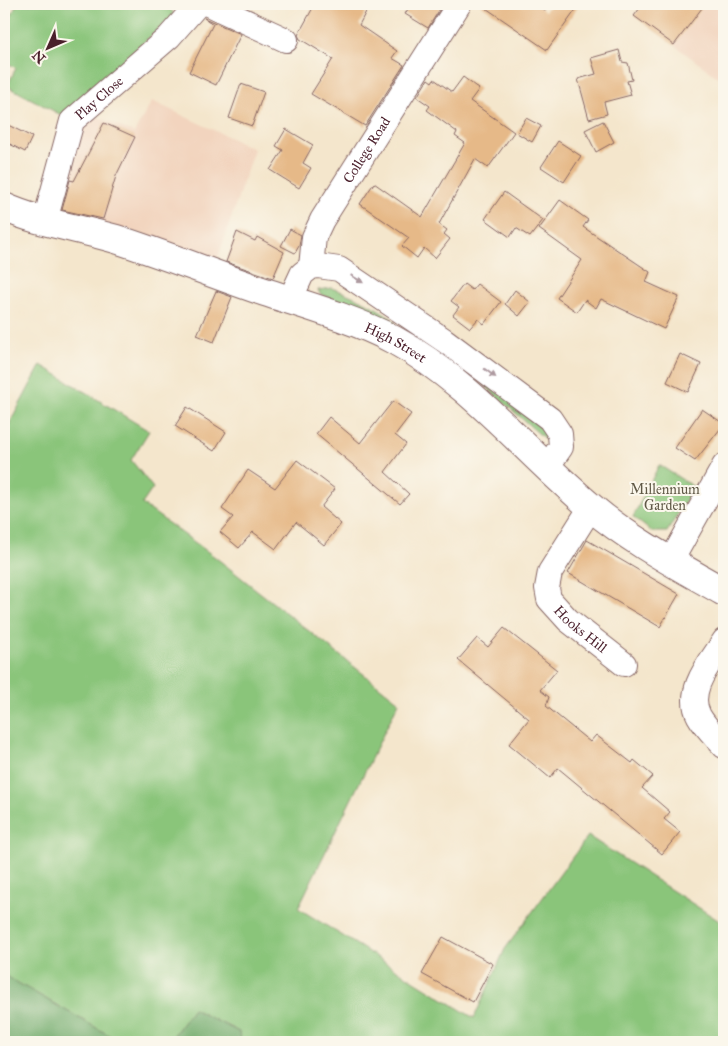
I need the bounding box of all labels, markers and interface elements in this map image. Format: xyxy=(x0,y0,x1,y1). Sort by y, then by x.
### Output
north arrow xyxy=(22,22,72,72)
text: N xyxy=(29,47,49,67)
street label: Play Close xyxy=(71,72,127,123)
street label: College Road xyxy=(339,114,394,186)
one-way arrow xyxy=(350,275,363,284)
street label: High Street xyxy=(362,319,430,366)
one-way arrow xyxy=(483,368,496,378)
park label: Millennium Garden xyxy=(630,481,700,514)
street label: Hooks Hill xyxy=(550,602,611,656)

